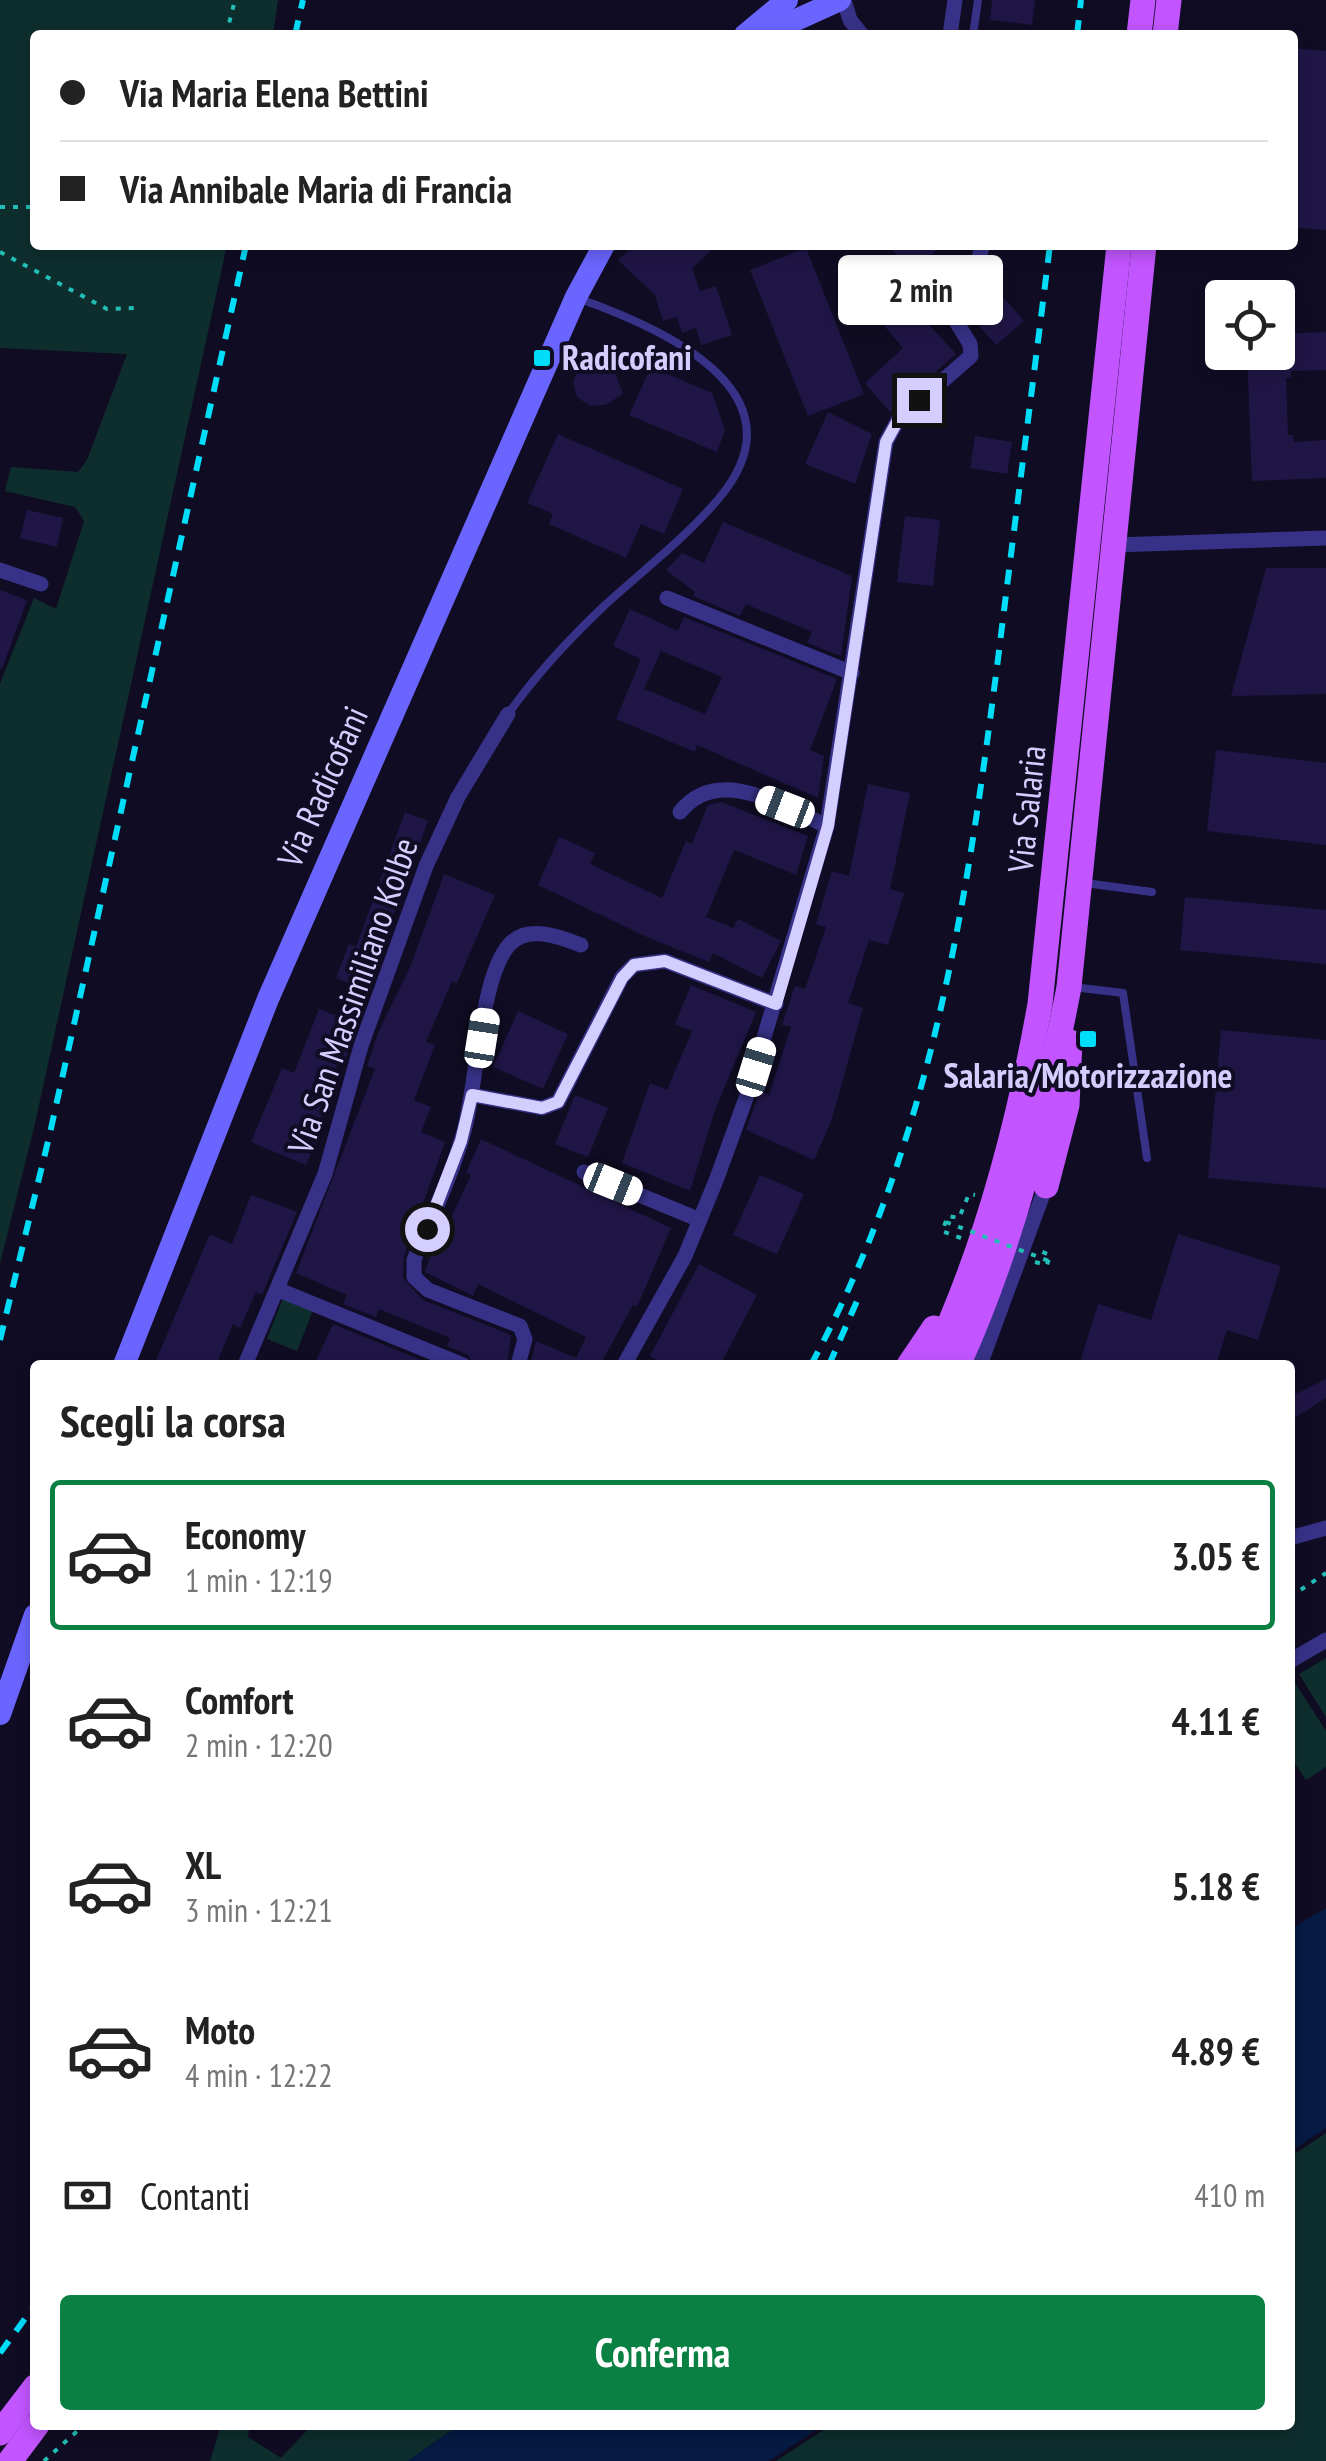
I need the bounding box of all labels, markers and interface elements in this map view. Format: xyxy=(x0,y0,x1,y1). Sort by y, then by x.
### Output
text: Via Maria Elena Bettini xyxy=(120,68,429,117)
text: Via Annibale Maria di Francia xyxy=(120,164,512,213)
callout: 2 min xyxy=(836,255,1002,325)
text: 2 min xyxy=(888,269,953,311)
map controls xyxy=(1205,280,1295,370)
button: locate xyxy=(1205,280,1295,370)
place label: Radicofani xyxy=(562,334,692,380)
marker: Radicofani xyxy=(531,347,553,369)
route end xyxy=(897,378,942,423)
street label: Via Radicofani xyxy=(266,699,378,875)
street label: Via Salaria xyxy=(996,743,1056,876)
car xyxy=(752,782,818,832)
street label: Via San Massimiliano Kolbe xyxy=(276,832,428,1161)
car xyxy=(462,1006,502,1070)
marker: Salaria/Motorizzazione xyxy=(1077,1028,1099,1050)
car xyxy=(733,1034,779,1100)
place label: Salaria/Motorizzazione xyxy=(944,1052,1232,1098)
car xyxy=(580,1159,646,1209)
route start xyxy=(405,1207,450,1252)
text: Scegli la corsa xyxy=(60,1391,286,1449)
icon: car xyxy=(65,1510,155,1600)
text: Economy xyxy=(185,1510,305,1559)
text: 3.05 € xyxy=(1171,1531,1260,1580)
text: 1 min · 12:19 xyxy=(185,1559,333,1601)
icon: car xyxy=(65,1675,155,1765)
text: Comfort xyxy=(185,1675,294,1724)
text: 4.11 € xyxy=(1171,1696,1260,1745)
text: 2 min · 12:20 xyxy=(185,1724,333,1766)
icon: car xyxy=(65,1840,155,1930)
text: XL xyxy=(185,1840,221,1889)
text: 5.18 € xyxy=(1171,1861,1260,1910)
text: 3 min · 12:21 xyxy=(185,1889,333,1931)
icon: car xyxy=(65,2005,155,2095)
text: Moto xyxy=(185,2005,255,2054)
text: 4.89 € xyxy=(1171,2026,1260,2075)
text: 4 min · 12:22 xyxy=(185,2054,333,2096)
icon: cash xyxy=(60,2168,115,2223)
text: Contanti xyxy=(140,2171,250,2220)
text: 410 m xyxy=(1194,2174,1265,2216)
button: Conferma xyxy=(60,2295,1265,2410)

